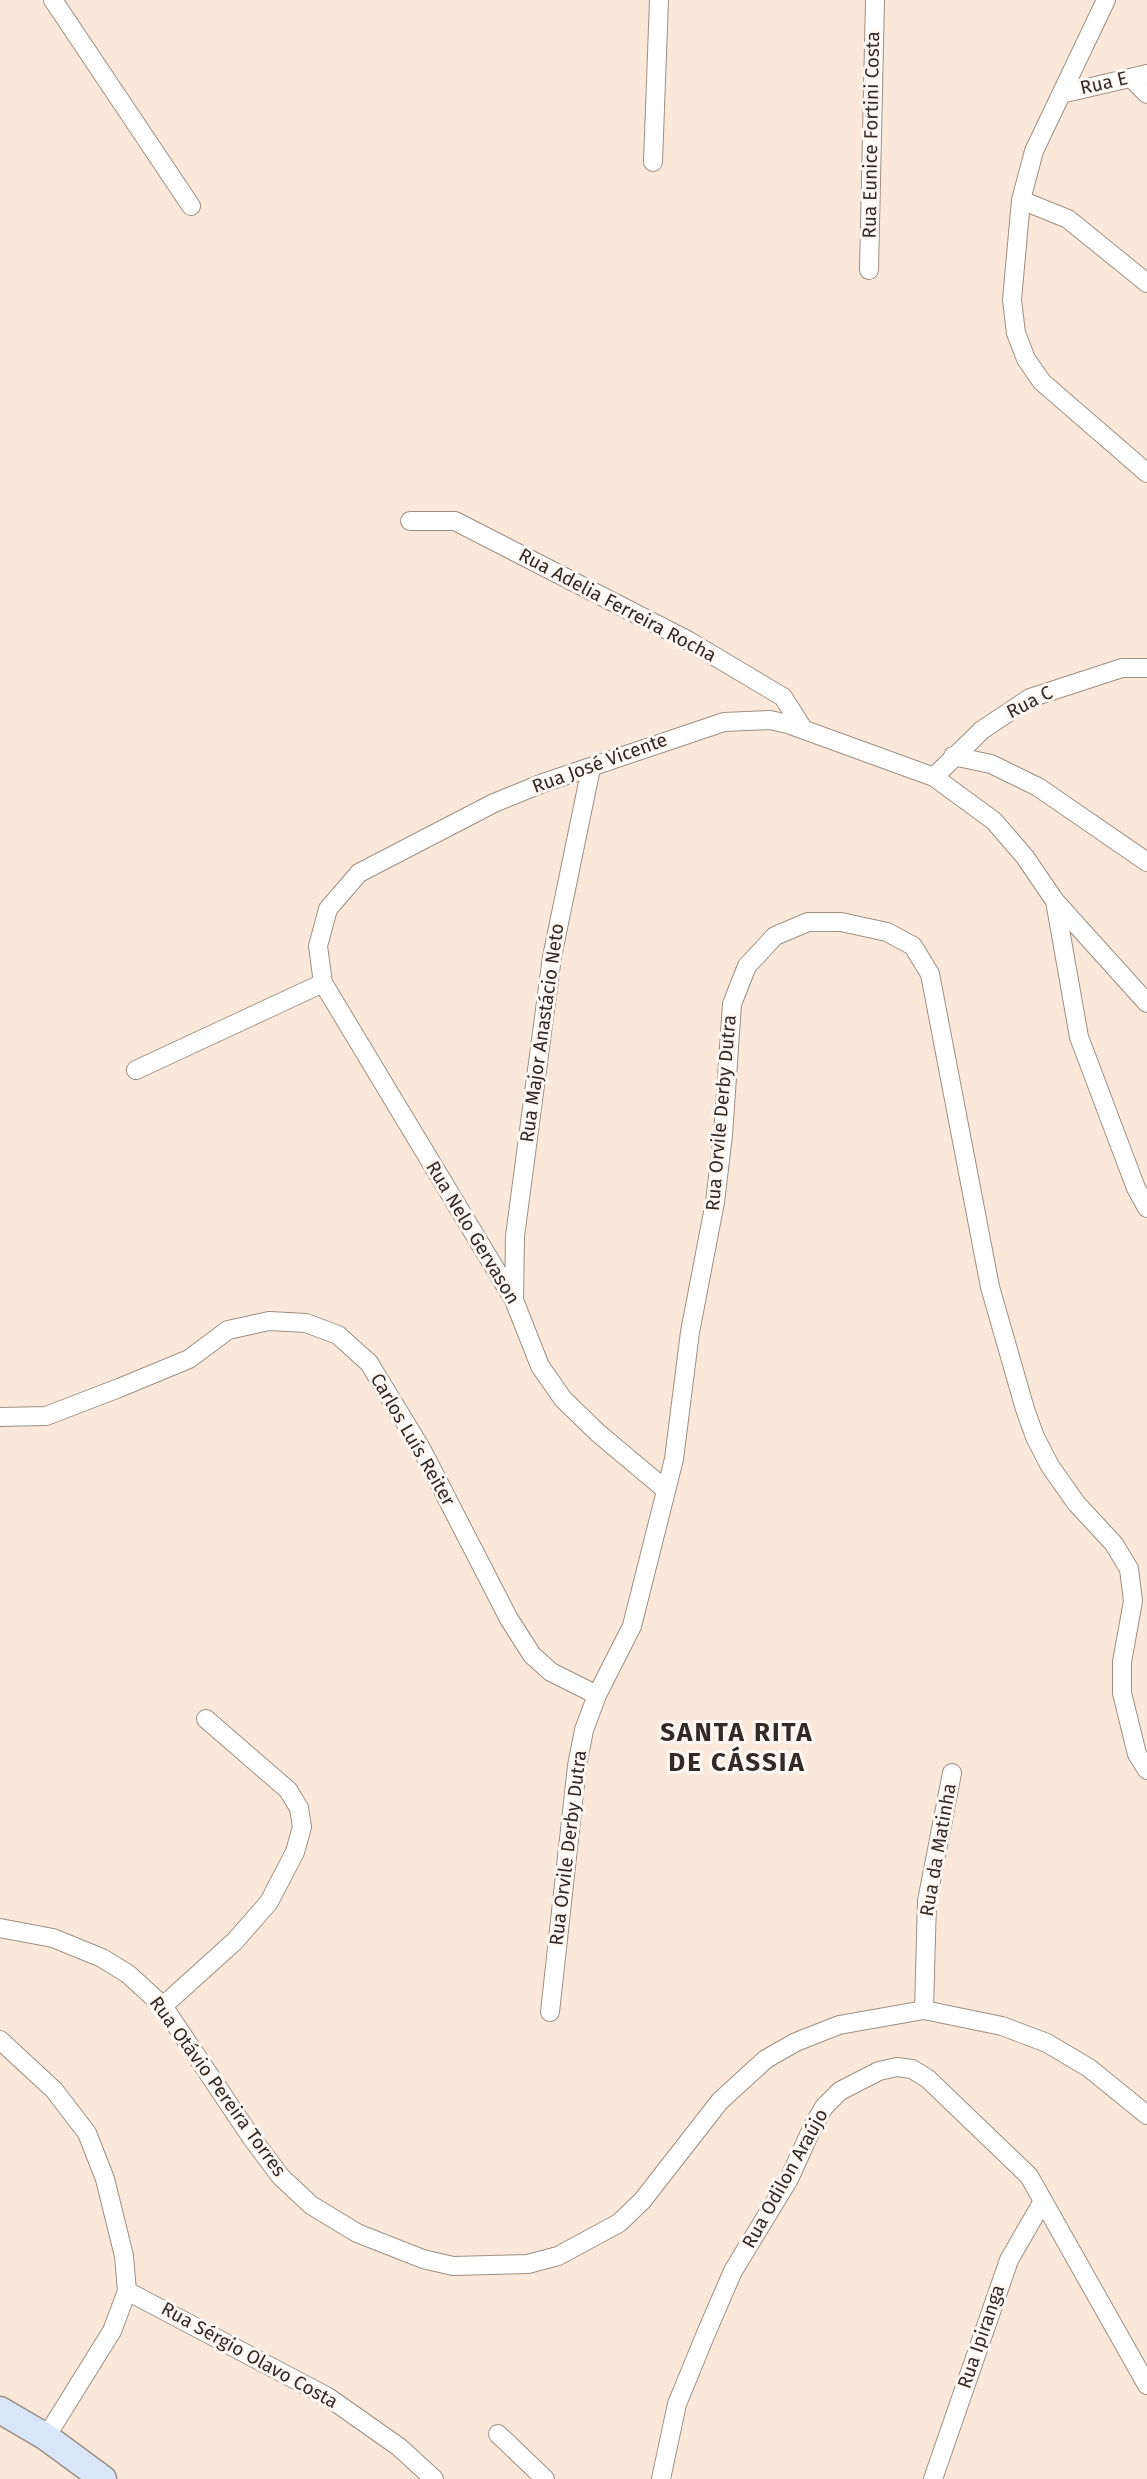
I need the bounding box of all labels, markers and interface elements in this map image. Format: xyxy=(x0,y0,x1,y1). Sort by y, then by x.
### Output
street label: Rua Eunice Fortini Costa xyxy=(859,31,885,239)
street label: Rua E xyxy=(1078,67,1130,101)
street label: Rua Adelia Ferreira Rocha xyxy=(514,544,720,668)
street label: Rua C xyxy=(1003,682,1057,724)
street label: Rua José Vicente xyxy=(529,729,671,799)
street label: Rua Major Anastácio Neto xyxy=(516,922,570,1144)
street label: Rua Orvile Derby Dutra xyxy=(702,1014,742,1212)
street label: Rua Nelo Gervason xyxy=(420,1157,524,1309)
street label: Carlos Luís Reiter xyxy=(365,1370,459,1510)
district label: SANTA RITA DE CÁSSIA xyxy=(662,1718,812,1780)
street label: Rua Orvile Derby Dutra xyxy=(546,1749,592,1947)
street label: Rua da Matinha xyxy=(916,1782,962,1918)
street label: Rua Otávio Pereira Torres xyxy=(144,1992,290,2182)
street label: Rua Odilon Araújo xyxy=(738,2105,834,2253)
street label: Rua Ipiranga xyxy=(954,2282,1010,2392)
street label: Rua Sérgio Olavo Costa xyxy=(157,2298,341,2414)

